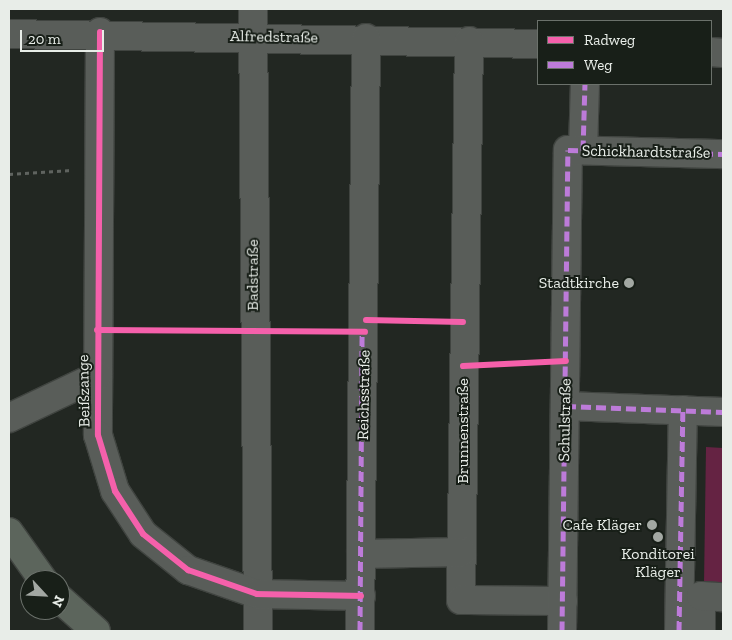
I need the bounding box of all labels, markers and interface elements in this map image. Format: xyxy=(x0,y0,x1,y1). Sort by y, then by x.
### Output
scale bar xyxy=(22,20,106,52)
legend xyxy=(537,20,712,85)
street label: Alfredstraße xyxy=(230,27,318,47)
text: 20 m xyxy=(28,30,61,48)
text: Radweg xyxy=(584,31,635,49)
text: Weg xyxy=(584,56,613,74)
street label: Schickhardtstraße xyxy=(582,141,710,163)
street label: Badstraße xyxy=(243,239,263,311)
place label: Stadtkirche xyxy=(539,273,619,293)
marker: Stadtkirche xyxy=(623,277,635,289)
street label: Reichsstraße xyxy=(354,350,374,440)
street label: Beißzange xyxy=(74,354,94,428)
street label: Brunnenstraße xyxy=(453,378,473,484)
street label: Schulstraße xyxy=(555,378,575,462)
place label: Cafe Kläger xyxy=(563,515,642,535)
marker: Cafe Kläger xyxy=(646,519,658,531)
marker: Konditorei Kläger xyxy=(652,531,664,543)
place label: Konditorei Kläger xyxy=(621,544,695,582)
north arrow xyxy=(20,570,70,620)
text: N xyxy=(48,593,68,610)

